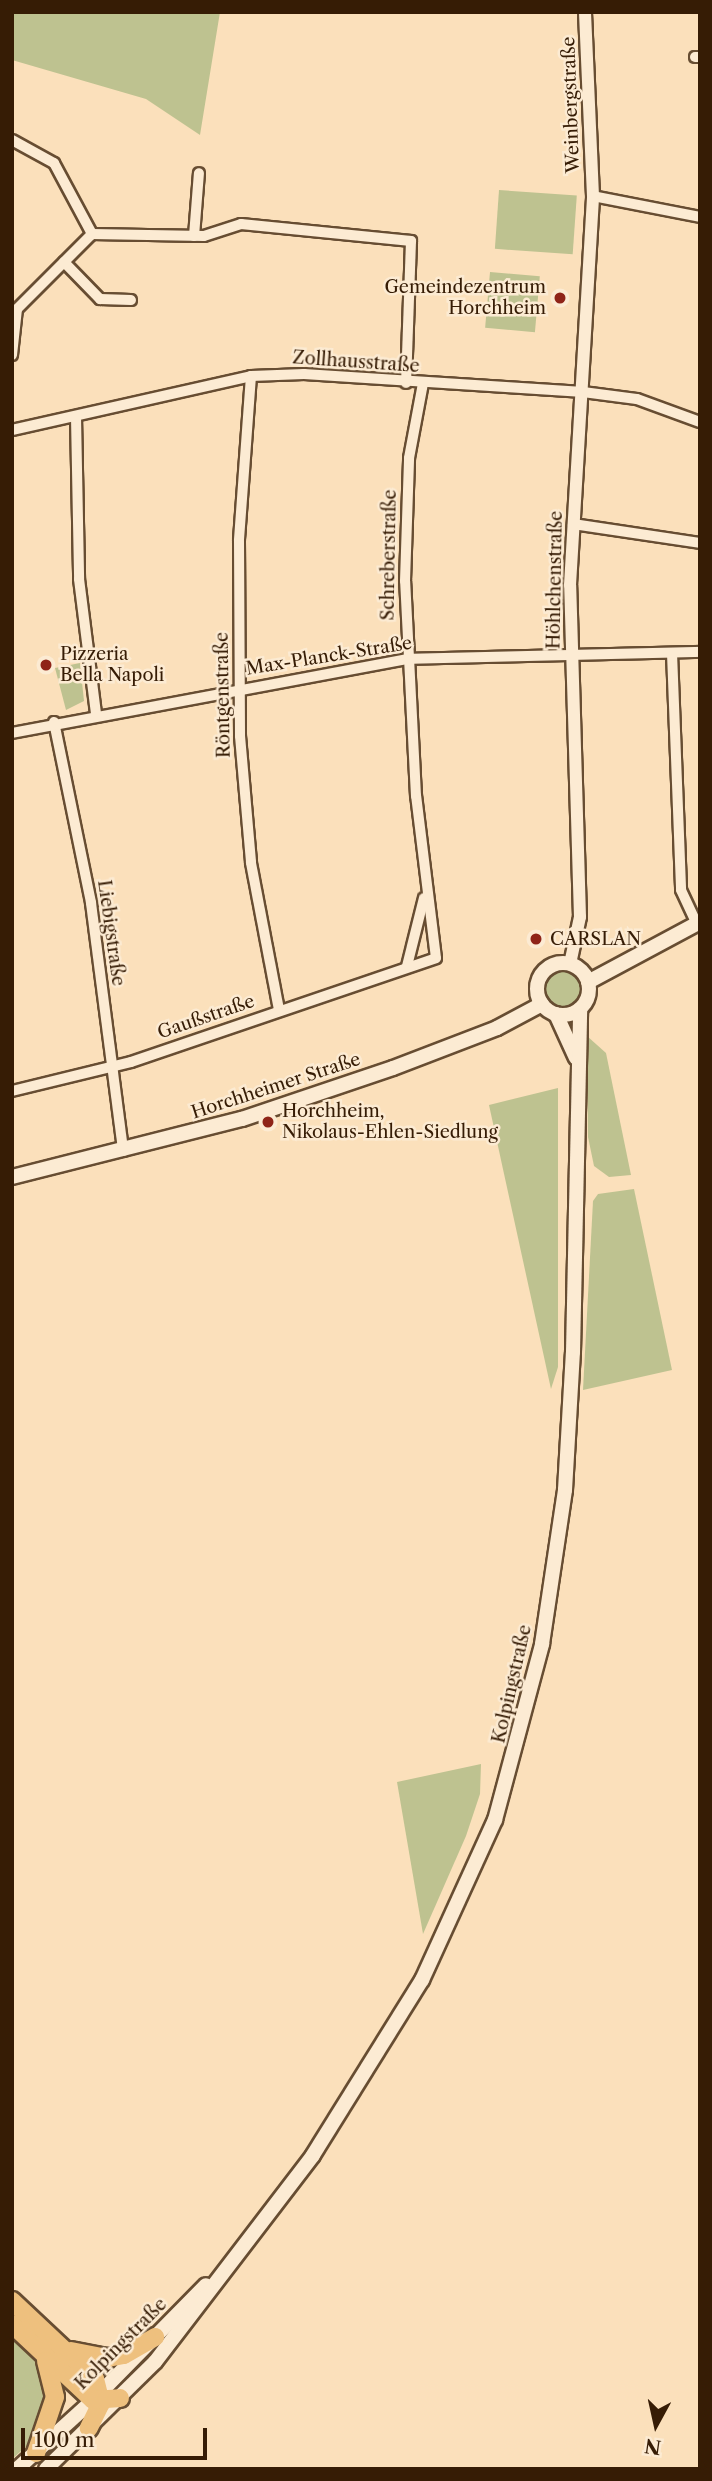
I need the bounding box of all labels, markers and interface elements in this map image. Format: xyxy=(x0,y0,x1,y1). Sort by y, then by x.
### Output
street label: Weinbergstraße xyxy=(558,36,584,174)
place label: Gemeindezentrum Horchheim xyxy=(384,277,546,320)
marker: Gemeindezentrum Horchheim xyxy=(552,290,568,306)
street label: Zollhausstraße xyxy=(292,347,420,377)
street label: Schreberstraße xyxy=(377,489,401,621)
street label: Höhlchenstraße xyxy=(543,511,567,649)
street label: Röntgenstraße xyxy=(211,632,235,758)
street label: Max-Planck-Straße xyxy=(245,632,413,680)
place label: Pizzeria Bella Napoli xyxy=(60,644,164,686)
marker: Pizzeria Bella Napoli xyxy=(38,657,54,673)
street label: Liebigstraße xyxy=(93,879,129,987)
place label: CARSLAN xyxy=(550,928,641,950)
marker: CARSLAN xyxy=(528,931,544,947)
street label: Gaußstraße xyxy=(155,990,257,1044)
street label: Horchheimer Straße xyxy=(189,1048,363,1124)
place label: Horchheim, Nikolaus-Ehlen-Siedlung xyxy=(282,1101,498,1144)
marker: Horchheim, Nikolaus-Ehlen-Siedlung xyxy=(260,1114,276,1130)
street label: Kolpingstraße xyxy=(488,1623,536,1745)
street label: Kolpingstraße xyxy=(71,2294,171,2394)
north arrow xyxy=(621,2390,691,2460)
scale bar xyxy=(24,2414,210,2458)
text: 100 m xyxy=(34,2427,95,2452)
text: N xyxy=(643,2434,663,2459)

